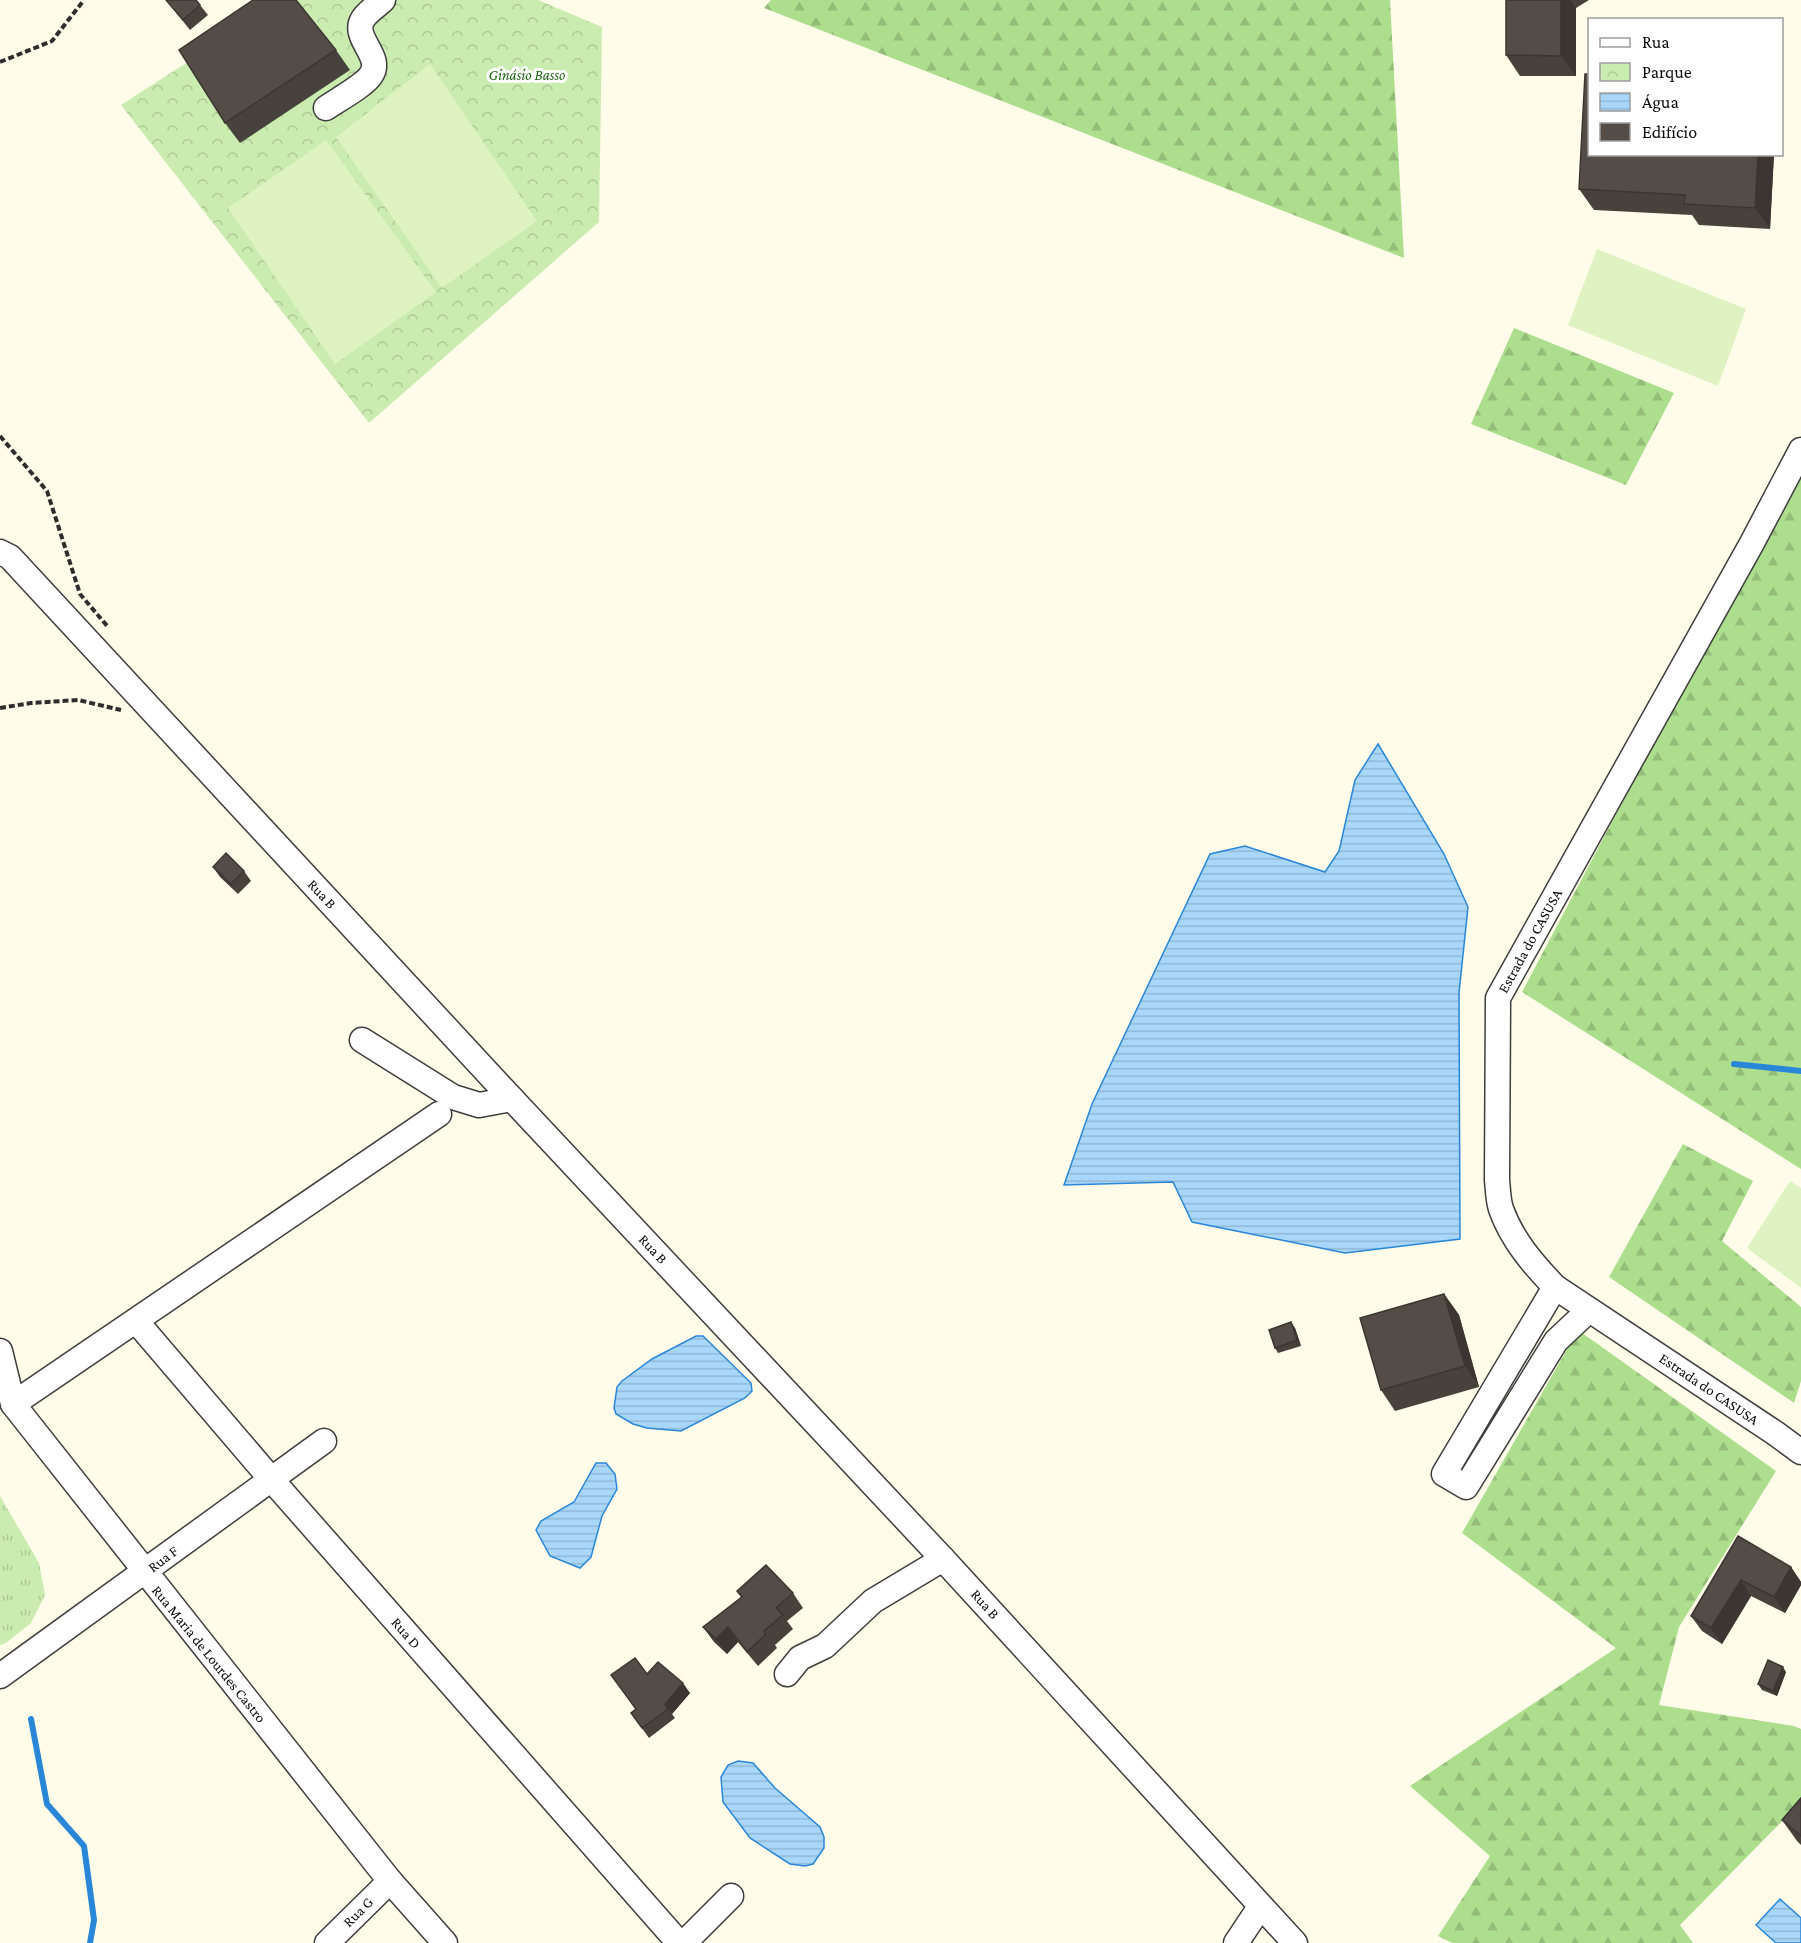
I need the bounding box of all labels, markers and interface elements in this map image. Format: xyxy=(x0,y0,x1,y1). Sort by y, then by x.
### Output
legend xyxy=(1588,18,1783,156)
text: Rua xyxy=(1642,32,1670,52)
text: Parque xyxy=(1642,62,1692,82)
park label: Ginásio Basso xyxy=(488,67,566,83)
text: Água xyxy=(1642,92,1679,112)
text: Edifício xyxy=(1642,122,1697,142)
street label: Rua B xyxy=(305,876,339,912)
street label: Estrada do CASUSA xyxy=(1495,886,1565,996)
street label: Rua B xyxy=(636,1231,670,1267)
street label: Estrada do CASUSA xyxy=(1656,1350,1762,1428)
street label: Rua F xyxy=(145,1542,182,1575)
street label: Rua Maria de Lourdes Castro xyxy=(149,1582,269,1726)
street label: Rua B xyxy=(968,1586,1002,1622)
street label: Rua D xyxy=(388,1614,424,1652)
street label: Rua G xyxy=(340,1894,376,1930)

